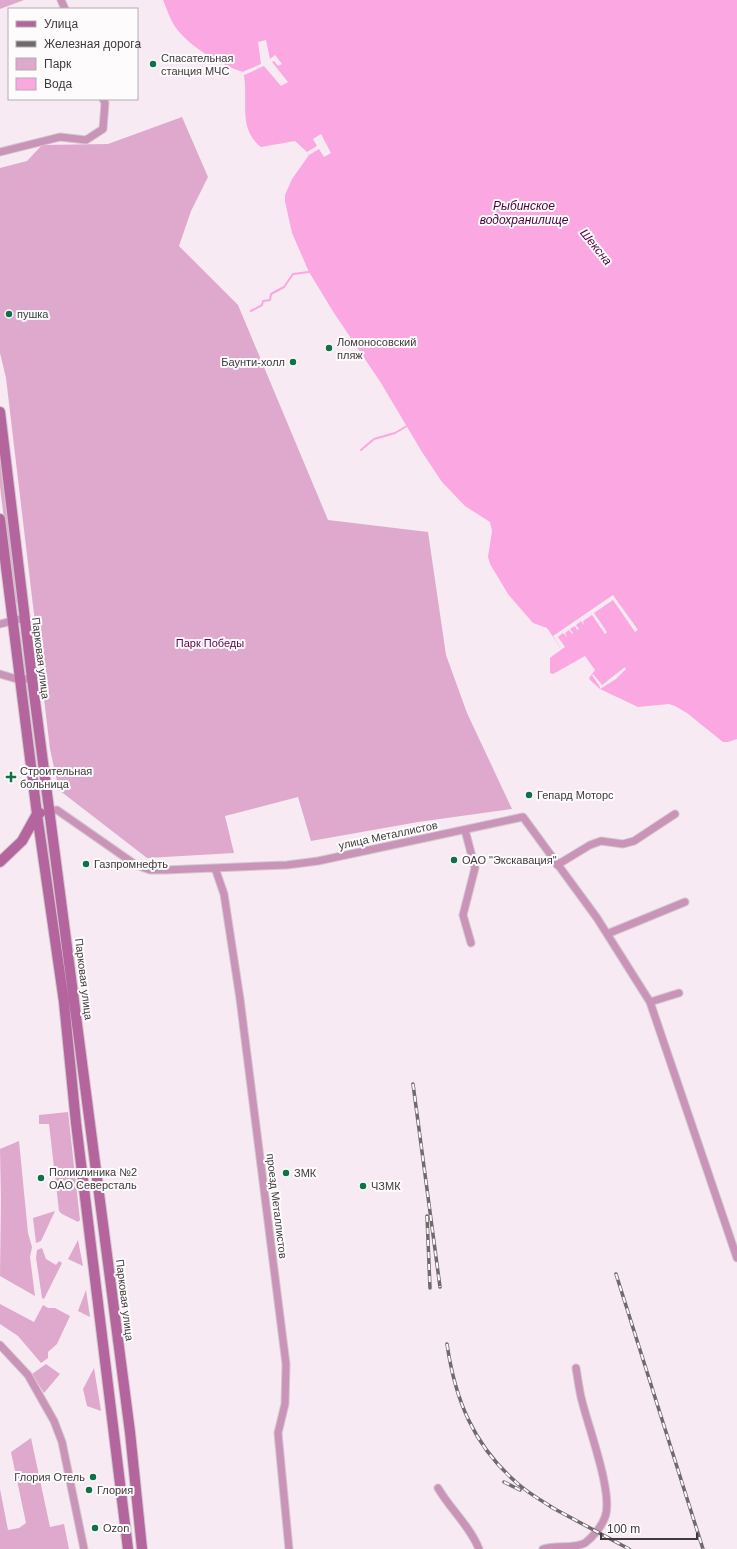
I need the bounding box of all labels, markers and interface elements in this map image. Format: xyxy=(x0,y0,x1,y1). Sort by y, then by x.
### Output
legend xyxy=(8,8,138,100)
text: Улица xyxy=(44,17,78,31)
text: Железная дорога xyxy=(44,37,141,51)
place label: Спасательная станция МЧС xyxy=(161,52,233,77)
text: Парк xyxy=(44,57,72,71)
marker: Спасательная станция МЧС xyxy=(148,59,158,69)
text: Вода xyxy=(44,77,72,91)
water label: Рыбинское водохранилище xyxy=(480,199,569,227)
water label: Шексна xyxy=(577,226,615,268)
place label: пушка xyxy=(17,308,49,320)
marker: пушка xyxy=(4,309,14,319)
place label: Ломоносовский пляж xyxy=(337,336,416,361)
marker: Ломоносовский пляж xyxy=(324,343,334,353)
place label: Баунти-холл xyxy=(221,356,285,368)
marker: Баунти-холл xyxy=(288,357,298,367)
street label: Парковая улица xyxy=(30,616,52,700)
park label: Парк Победы xyxy=(176,637,244,649)
place label: Строительная больница xyxy=(20,765,92,790)
marker: Строительная больница xyxy=(5,771,17,783)
place label: Гепард Моторс xyxy=(537,789,614,801)
marker: Гепард Моторс xyxy=(524,790,534,800)
street label: улица Металлистов xyxy=(337,819,439,851)
place label: ОАО "Экскавация" xyxy=(462,854,557,866)
marker: ОАО "Экскавация" xyxy=(449,855,459,865)
place label: Газпромнефть xyxy=(94,858,168,870)
marker: Газпромнефть xyxy=(81,859,91,869)
street label: Парковая улица xyxy=(73,937,95,1021)
street label: проезд Металлистов xyxy=(265,1153,289,1259)
place label: Поликлиника №2 ОАО Северсталь xyxy=(49,1166,137,1191)
place label: ЗМК xyxy=(294,1167,317,1179)
marker: ЗМК xyxy=(281,1168,291,1178)
marker: Поликлиника №2 ОАО Северсталь xyxy=(36,1173,46,1183)
place label: ЧЗМК xyxy=(371,1180,401,1192)
marker: ЧЗМК xyxy=(358,1181,368,1191)
street label: Парковая улица xyxy=(114,1258,136,1342)
place label: Глория Отель xyxy=(14,1471,85,1483)
marker: Глория Отель xyxy=(88,1472,98,1482)
place label: Глория xyxy=(97,1484,133,1496)
marker: Глория xyxy=(84,1485,94,1495)
scale bar xyxy=(601,1515,697,1541)
place label: Ozon xyxy=(103,1522,129,1534)
text: 100 m xyxy=(607,1522,640,1536)
marker: Ozon xyxy=(90,1523,100,1533)

